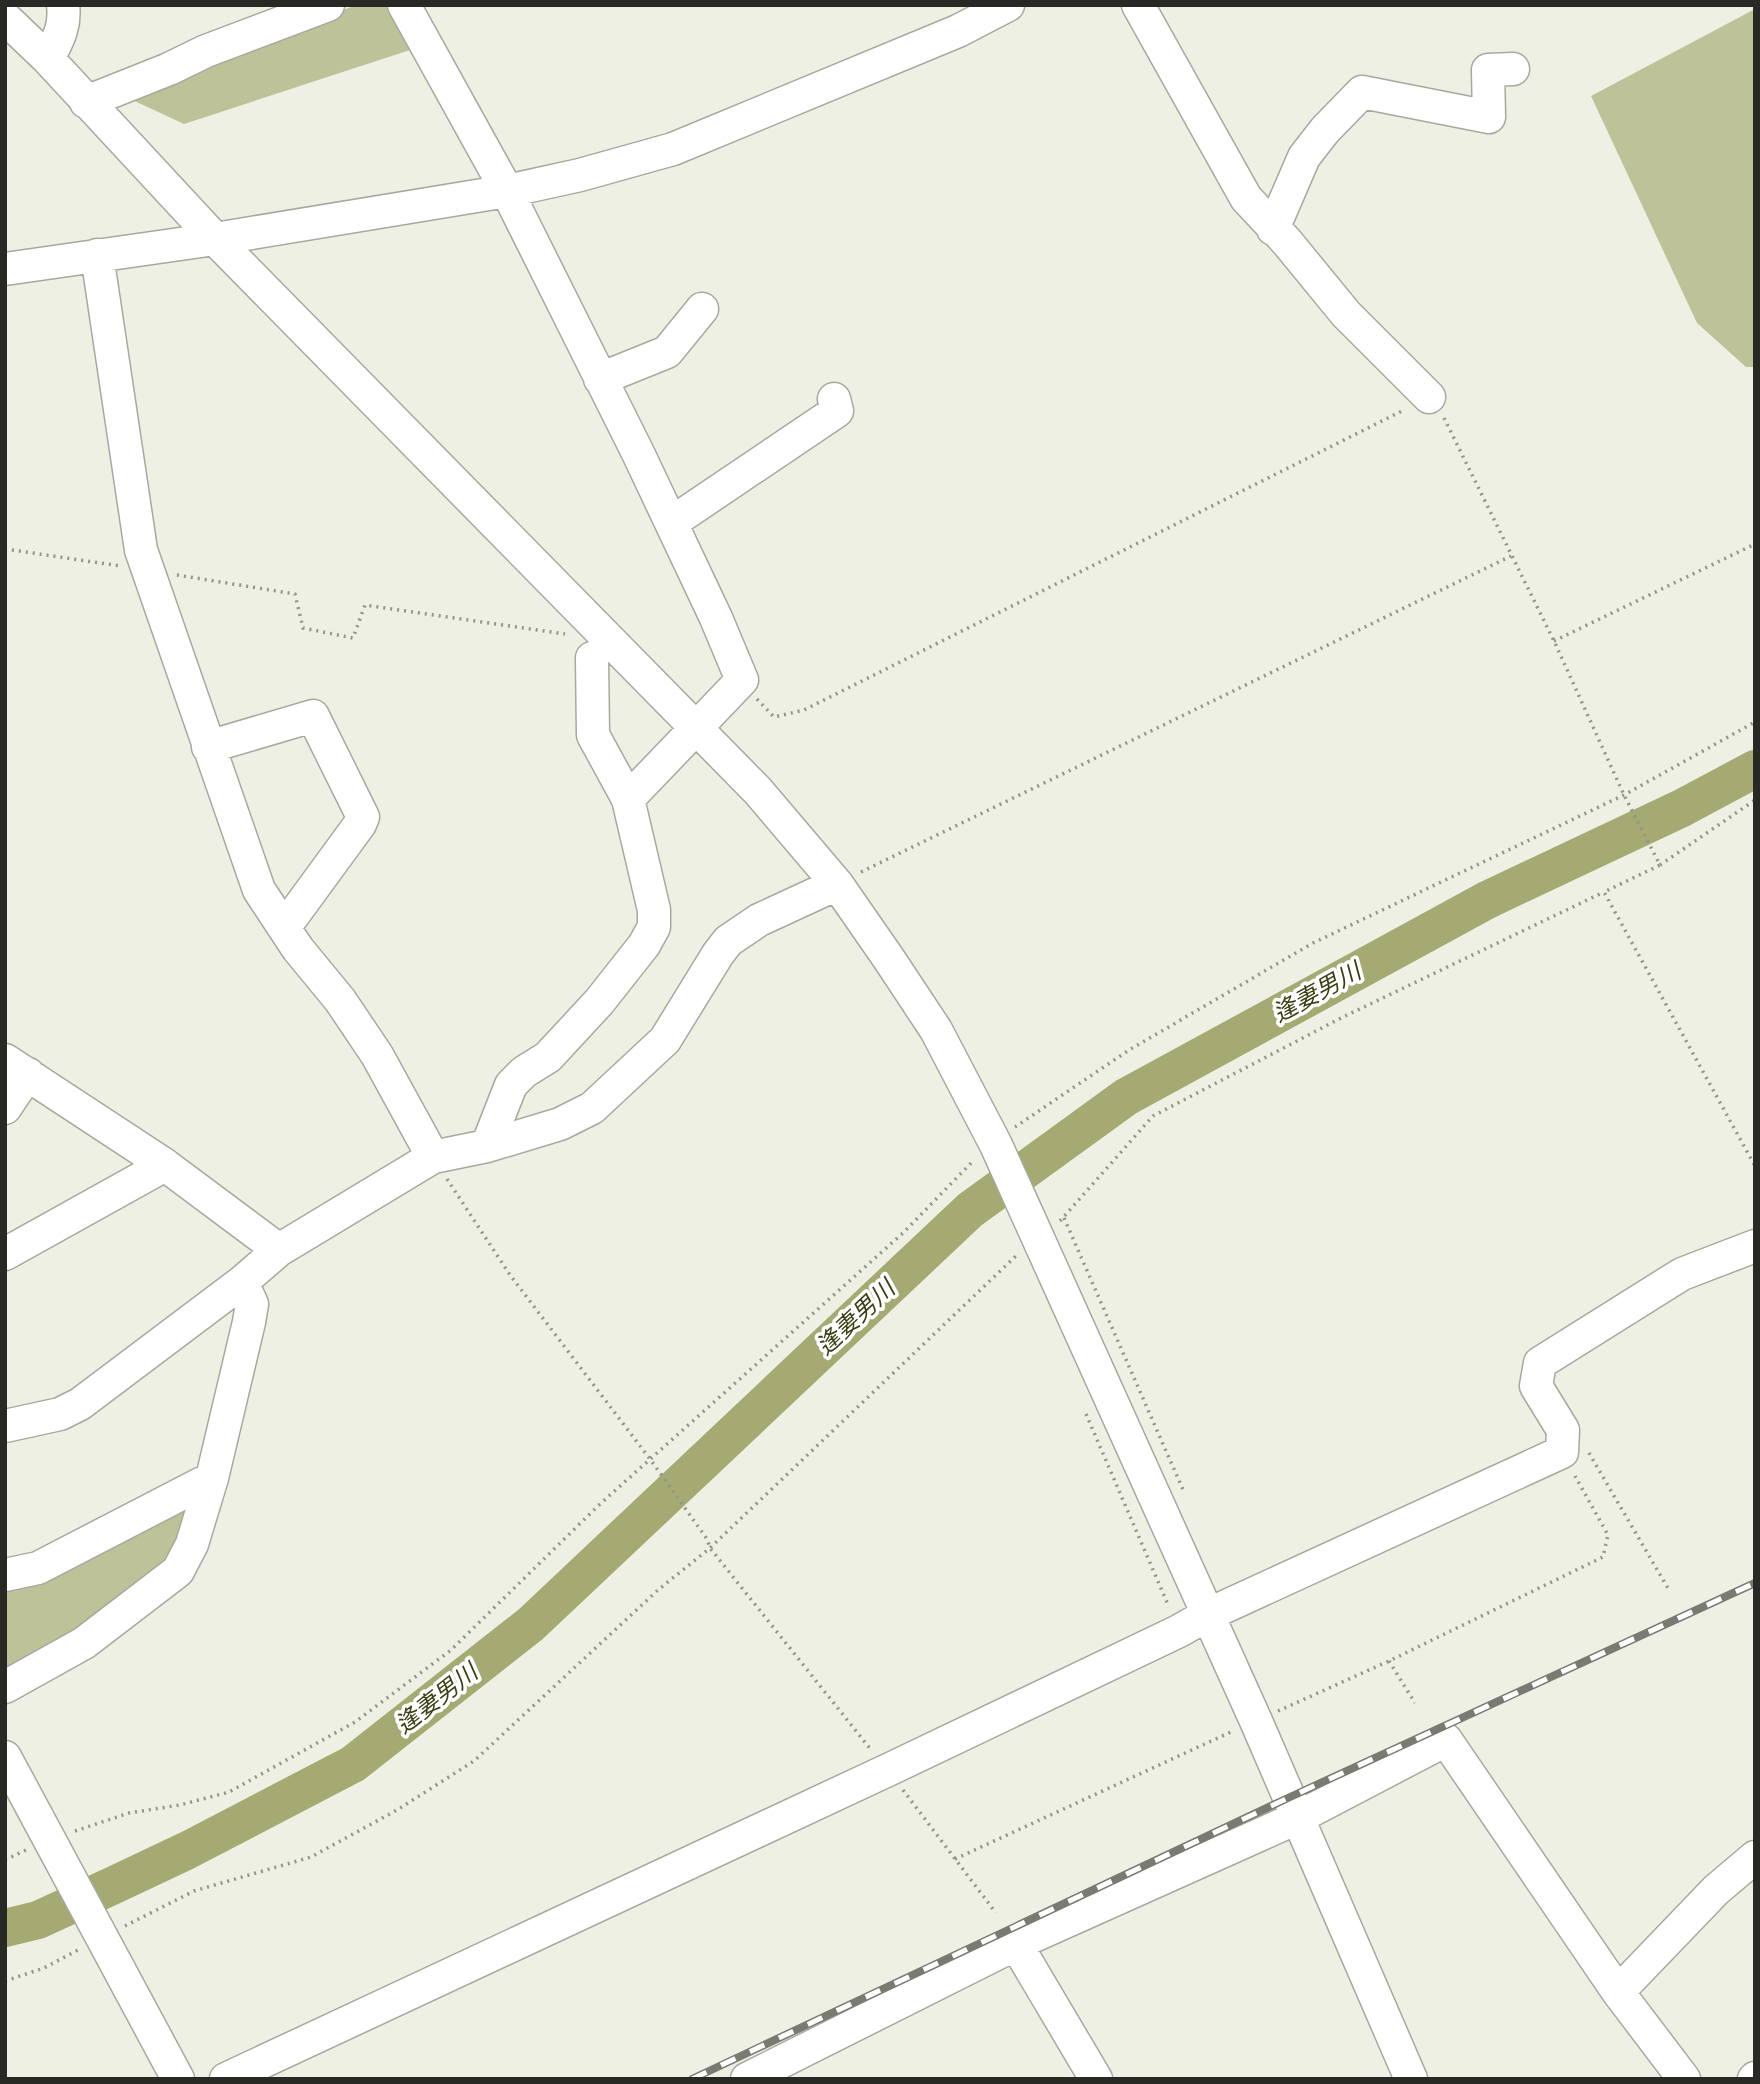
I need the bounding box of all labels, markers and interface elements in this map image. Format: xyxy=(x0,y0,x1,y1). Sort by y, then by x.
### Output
water label: 逢妻男川 xyxy=(1267,953,1370,1032)
water label: 逢妻男川 xyxy=(809,1270,905,1364)
water label: 逢妻男川 xyxy=(388,1654,488,1742)

